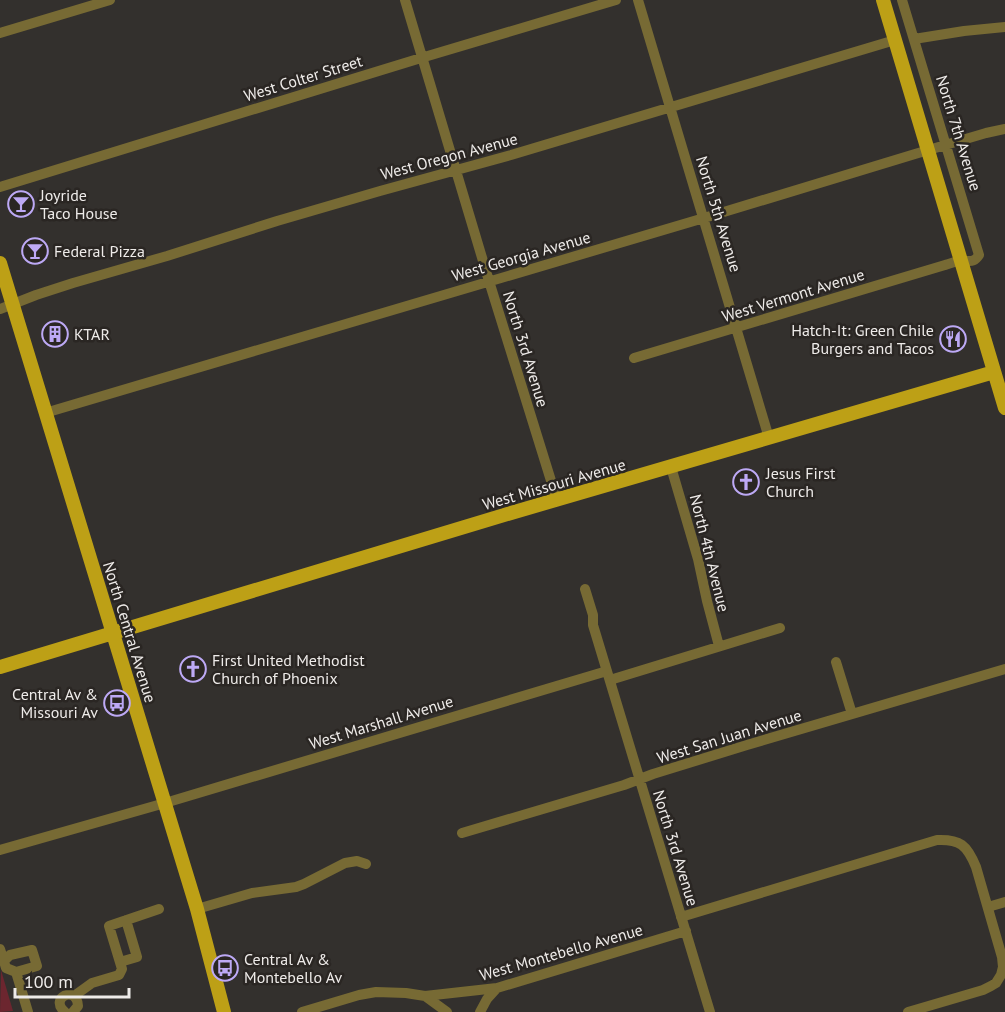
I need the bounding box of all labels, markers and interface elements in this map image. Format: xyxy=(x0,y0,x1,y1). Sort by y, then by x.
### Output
street label: West Colter Street xyxy=(241,50,365,106)
street label: North 7th Avenue xyxy=(932,73,986,193)
street label: West Oregon Avenue xyxy=(378,128,520,184)
street label: North 5th Avenue xyxy=(692,154,746,274)
place label: Joyride Taco House xyxy=(39,185,118,223)
bar icon: Joyride Taco House xyxy=(6,189,36,219)
street label: West Georgia Avenue xyxy=(449,227,593,285)
bar icon: Federal Pizza xyxy=(20,236,50,266)
place label: Federal Pizza xyxy=(54,241,145,261)
street label: West Vermont Avenue xyxy=(719,264,867,326)
street label: North 3rd Avenue xyxy=(499,289,553,409)
building icon: KTAR xyxy=(40,319,70,349)
place label: Hatch-It: Green Chile Burgers and Tacos xyxy=(791,320,934,358)
place label: KTAR xyxy=(74,324,110,344)
restaurant icon: Hatch-It: Green Chile Burgers and Tacos xyxy=(938,324,968,354)
street label: West Missouri Avenue xyxy=(480,454,628,514)
place label: Jesus First Church xyxy=(765,463,836,501)
church icon: Jesus First Church xyxy=(731,467,761,497)
street label: North 4th Avenue xyxy=(686,492,734,614)
street label: North Central Avenue xyxy=(99,559,161,705)
place label: First United Methodist Church of Phoenix xyxy=(212,650,365,688)
church icon: First United Methodist Church of Phoenix xyxy=(178,654,208,684)
place label: Central Av & Missouri Av xyxy=(12,684,98,722)
bus stop icon: Central Av & Missouri Av xyxy=(102,688,132,718)
street label: West Marshall Avenue xyxy=(307,691,455,753)
street label: West San Juan Avenue xyxy=(654,704,804,768)
street label: North 3rd Avenue xyxy=(649,788,703,908)
street label: West Montebello Avenue xyxy=(477,919,645,985)
place label: Central Av & Montebello Av xyxy=(244,949,343,987)
bus stop icon: Central Av & Montebello Av xyxy=(210,953,240,983)
scale bar xyxy=(15,961,129,999)
text: 100 m xyxy=(24,970,73,993)

